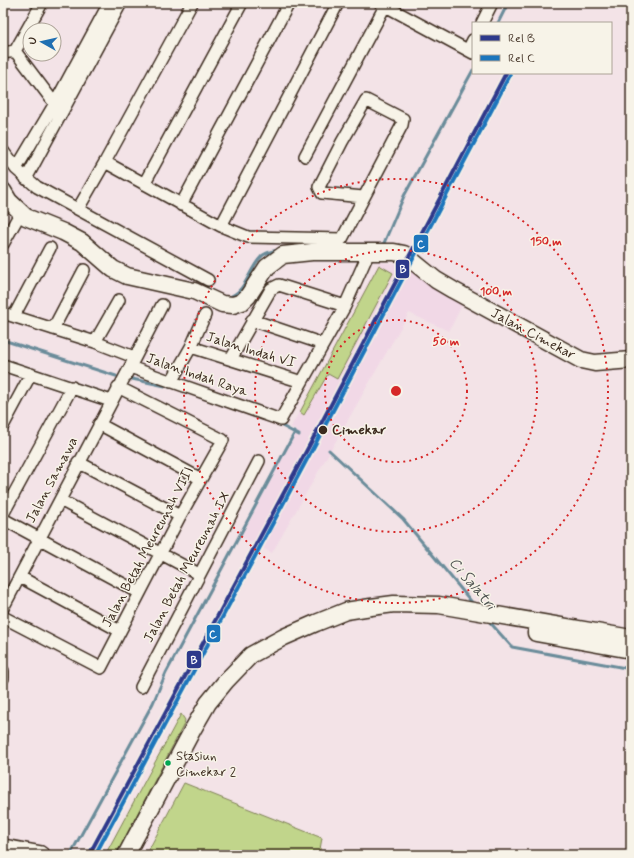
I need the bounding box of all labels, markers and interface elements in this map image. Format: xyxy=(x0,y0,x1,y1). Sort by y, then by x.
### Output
north arrow xyxy=(22,22,62,62)
legend xyxy=(472,22,612,74)
text: Rel B xyxy=(508,31,535,47)
text: U xyxy=(26,36,41,45)
text: Rel C xyxy=(508,51,535,67)
line badge: C xyxy=(413,234,429,253)
text: 150 m xyxy=(530,234,562,250)
text: C xyxy=(417,238,425,252)
line badge: B xyxy=(395,259,410,279)
text: B xyxy=(400,263,407,277)
text: 100 m xyxy=(480,284,513,300)
street label: Jalan Cimekar xyxy=(488,304,579,364)
street label: Jalan Indah VI xyxy=(204,328,298,372)
text: 50 m xyxy=(433,334,460,350)
street label: Jalan Indah Raya xyxy=(144,349,251,401)
centre of rings xyxy=(389,384,403,398)
place label: Cimekar xyxy=(332,421,386,439)
marker: Cimekar xyxy=(317,424,329,436)
street label: Jalan Samawa xyxy=(22,434,82,526)
street label: Jalan Betah Meureunah VIII xyxy=(98,464,198,630)
street label: Jalan Betah Meureunah IX xyxy=(139,488,235,646)
water label: Ci Salatri xyxy=(444,553,501,616)
line badge: C xyxy=(206,624,221,643)
text: C xyxy=(209,628,217,642)
line badge: B xyxy=(186,650,202,669)
text: B xyxy=(191,654,198,668)
place label: Stasiun Cimekar 2 xyxy=(176,748,237,781)
marker: Stasiun Cimekar 2 xyxy=(163,758,173,768)

